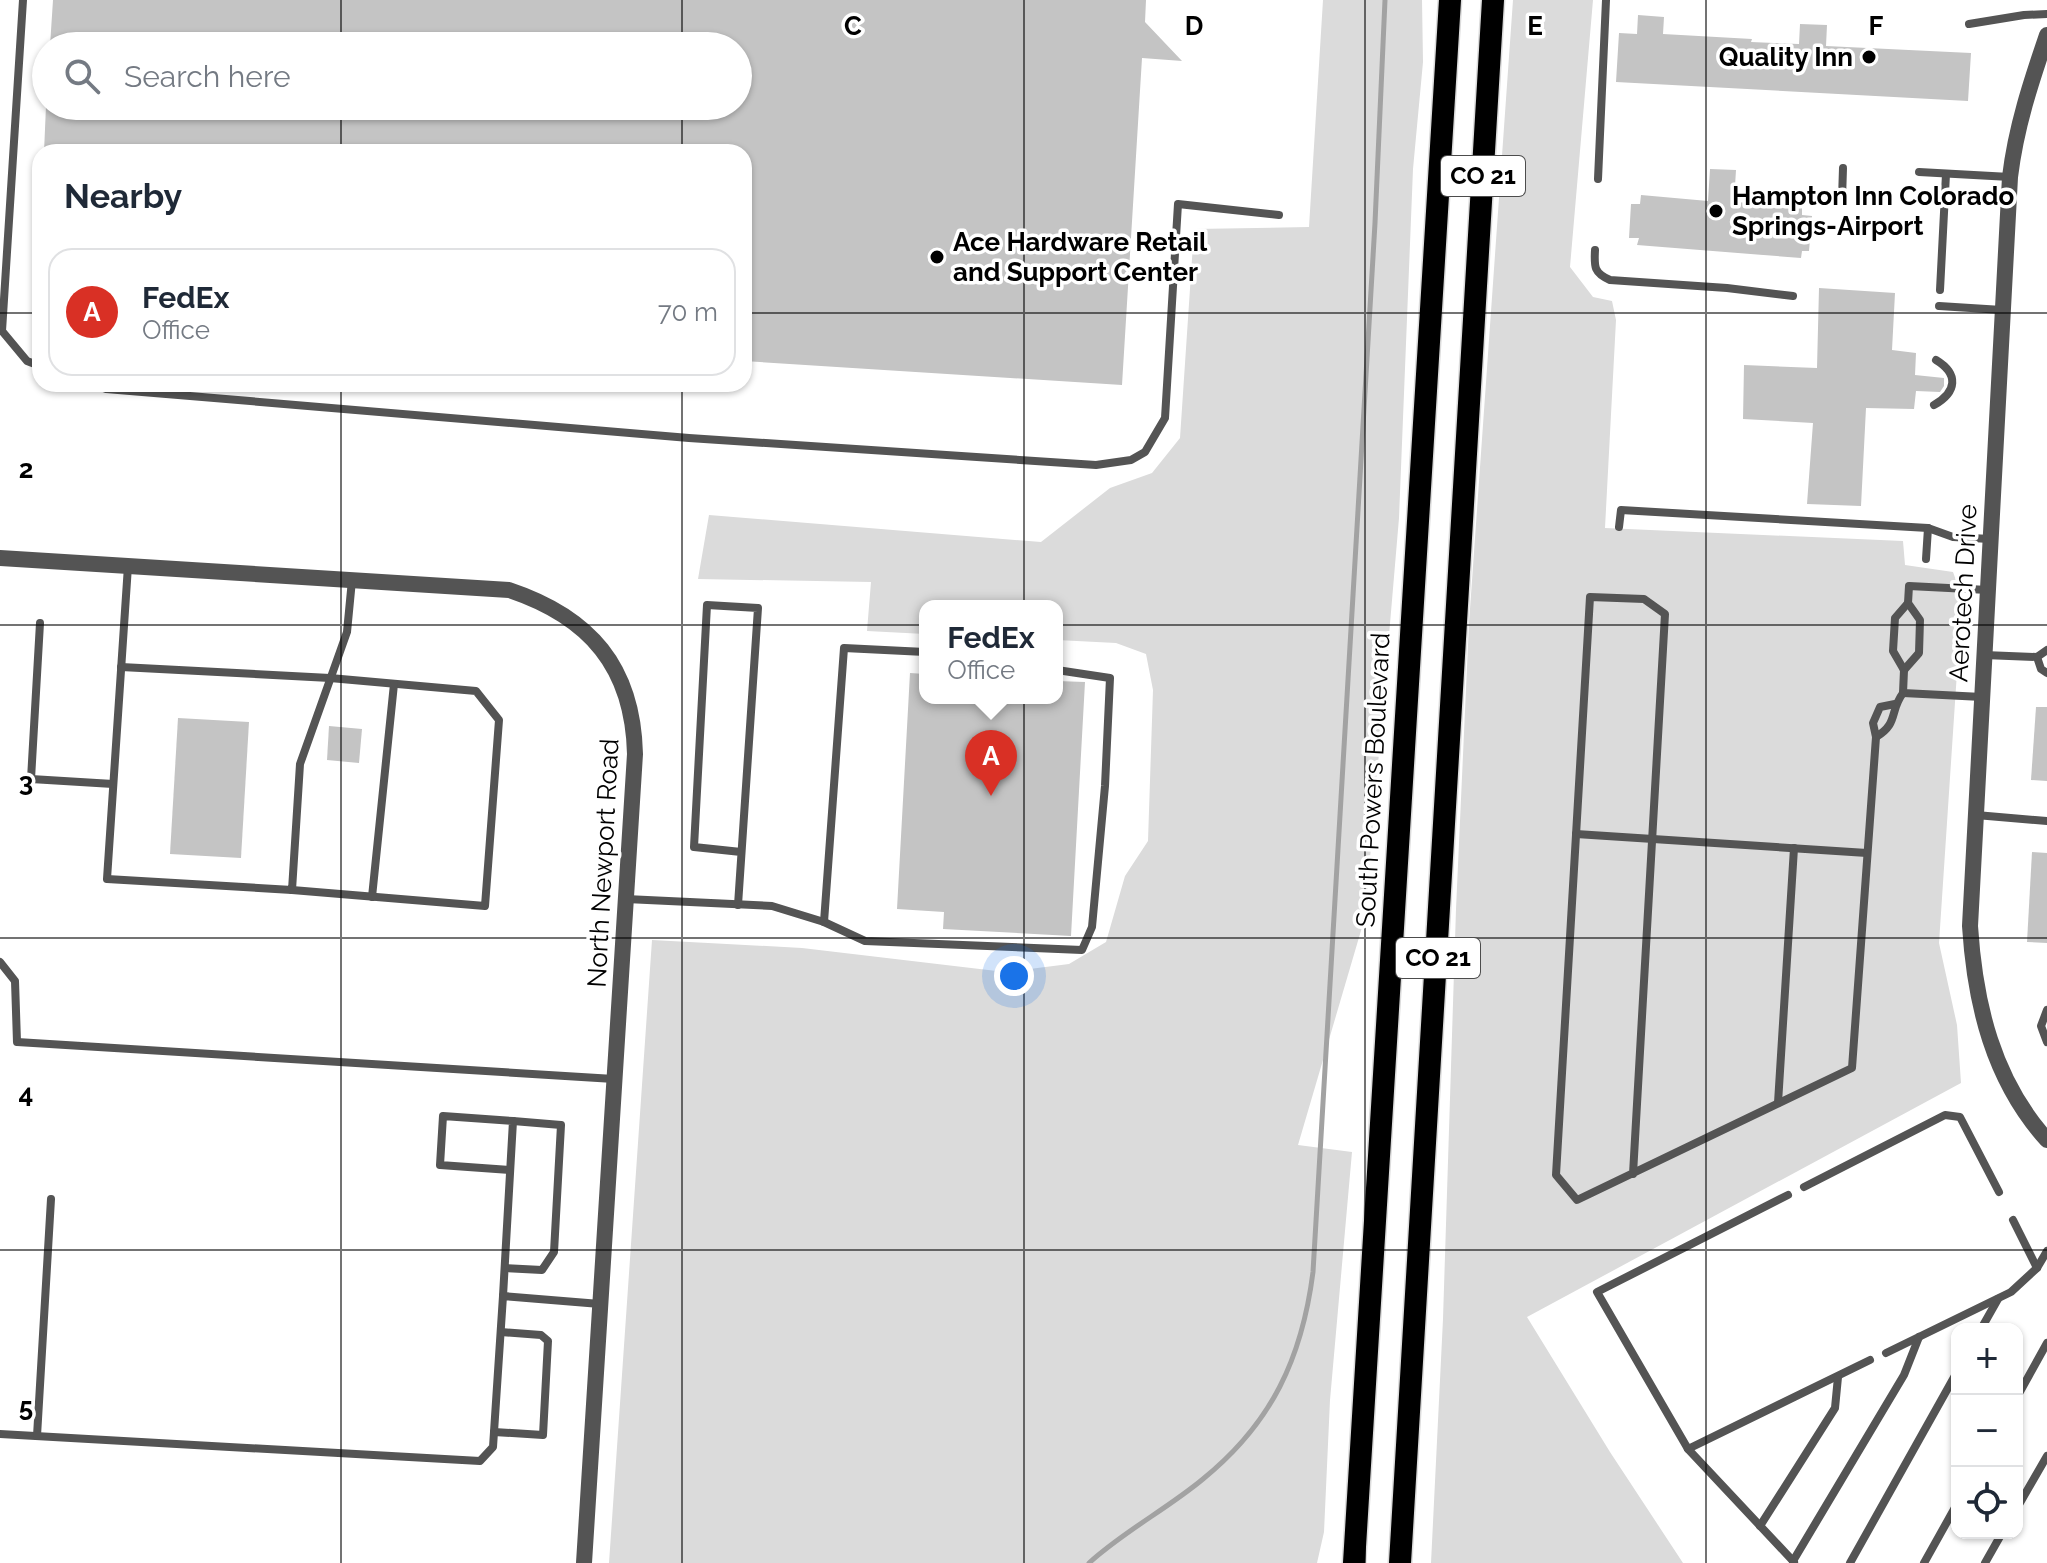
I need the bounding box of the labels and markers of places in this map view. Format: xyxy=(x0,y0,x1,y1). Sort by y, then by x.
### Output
place label: Quality Inn xyxy=(1719,42,1853,72)
marker: Quality Inn xyxy=(1860,48,1878,66)
place label: Hampton Inn Colorado Springs-Airport xyxy=(1732,181,2014,241)
marker: Hampton Inn Colorado Springs-Airport xyxy=(1707,202,1725,220)
place label: Ace Hardware Retail and Support Center xyxy=(953,227,1208,287)
marker: Ace Hardware Retail and Support Center xyxy=(928,248,946,266)
pin: A xyxy=(965,730,1017,796)

